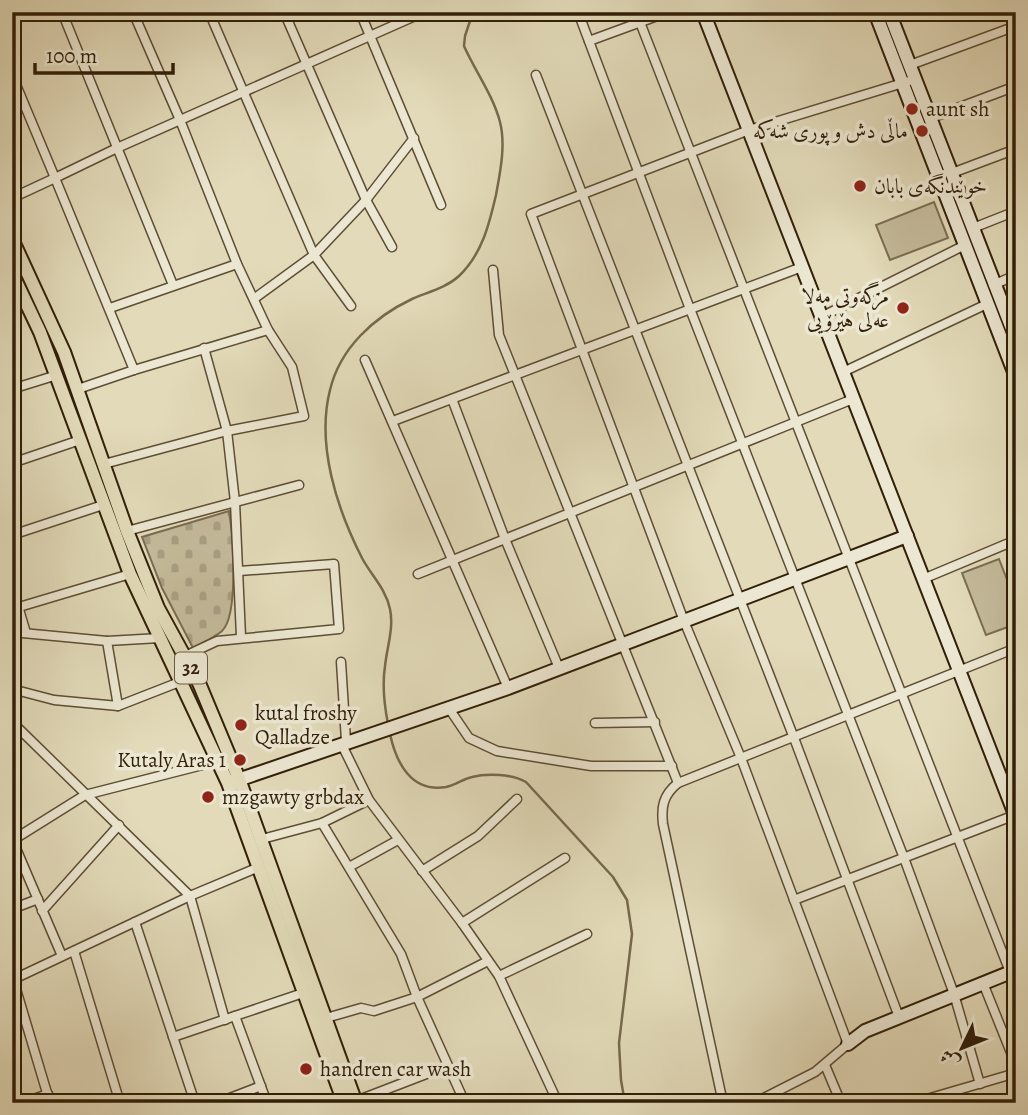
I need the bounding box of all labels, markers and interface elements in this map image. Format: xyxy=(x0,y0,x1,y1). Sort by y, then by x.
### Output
scale bar xyxy=(35,32,173,76)
text: 100 m xyxy=(46,42,97,70)
place label: aunt sh xyxy=(926,95,989,123)
marker: aunt sh xyxy=(904,101,920,117)
place label: ماڵی دش و پوری شەکە xyxy=(753,117,908,146)
marker: ماڵی دش و پوری شەکە xyxy=(914,123,930,139)
place label: خوێندنگەی بابان xyxy=(874,172,987,200)
marker: خوێندنگەی بابان xyxy=(852,178,868,194)
place label: مزگەوتی مەلا عەلی هێرۆیی xyxy=(801,281,889,334)
marker: مزگەوتی مەلا عەلی هێرۆیی xyxy=(895,300,911,316)
road number: 32 xyxy=(175,652,207,684)
place label: kutal froshy Qalladze xyxy=(255,699,357,751)
marker: kutal froshy Qalladze xyxy=(233,717,249,733)
place label: Kutaly Aras 1 xyxy=(117,746,226,774)
marker: Kutaly Aras 1 xyxy=(232,752,248,768)
place label: mzgawty grbdax xyxy=(222,783,364,811)
marker: mzgawty grbdax xyxy=(200,789,216,805)
north arrow xyxy=(926,1014,996,1084)
text: ش xyxy=(934,1043,966,1075)
place label: handren car wash xyxy=(320,1055,471,1083)
marker: handren car wash xyxy=(298,1061,314,1077)

